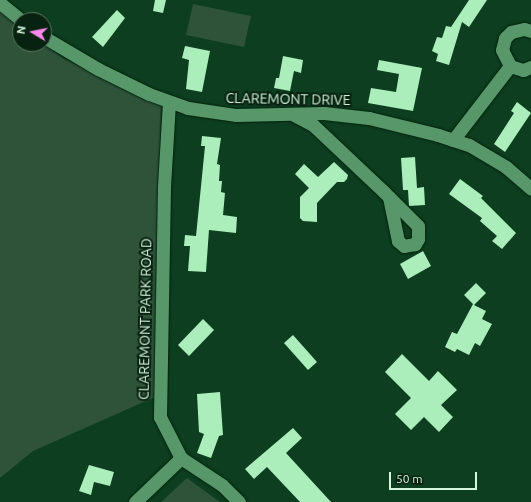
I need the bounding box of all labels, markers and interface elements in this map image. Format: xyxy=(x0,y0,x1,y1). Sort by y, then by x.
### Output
north arrow xyxy=(12,12,52,52)
text: N xyxy=(15,25,28,35)
street label: CLAREMONT DRIVE xyxy=(225,90,351,108)
street label: CLAREMONT PARK ROAD xyxy=(135,238,155,400)
scale bar xyxy=(391,464,479,490)
text: 50 m xyxy=(396,472,423,485)

